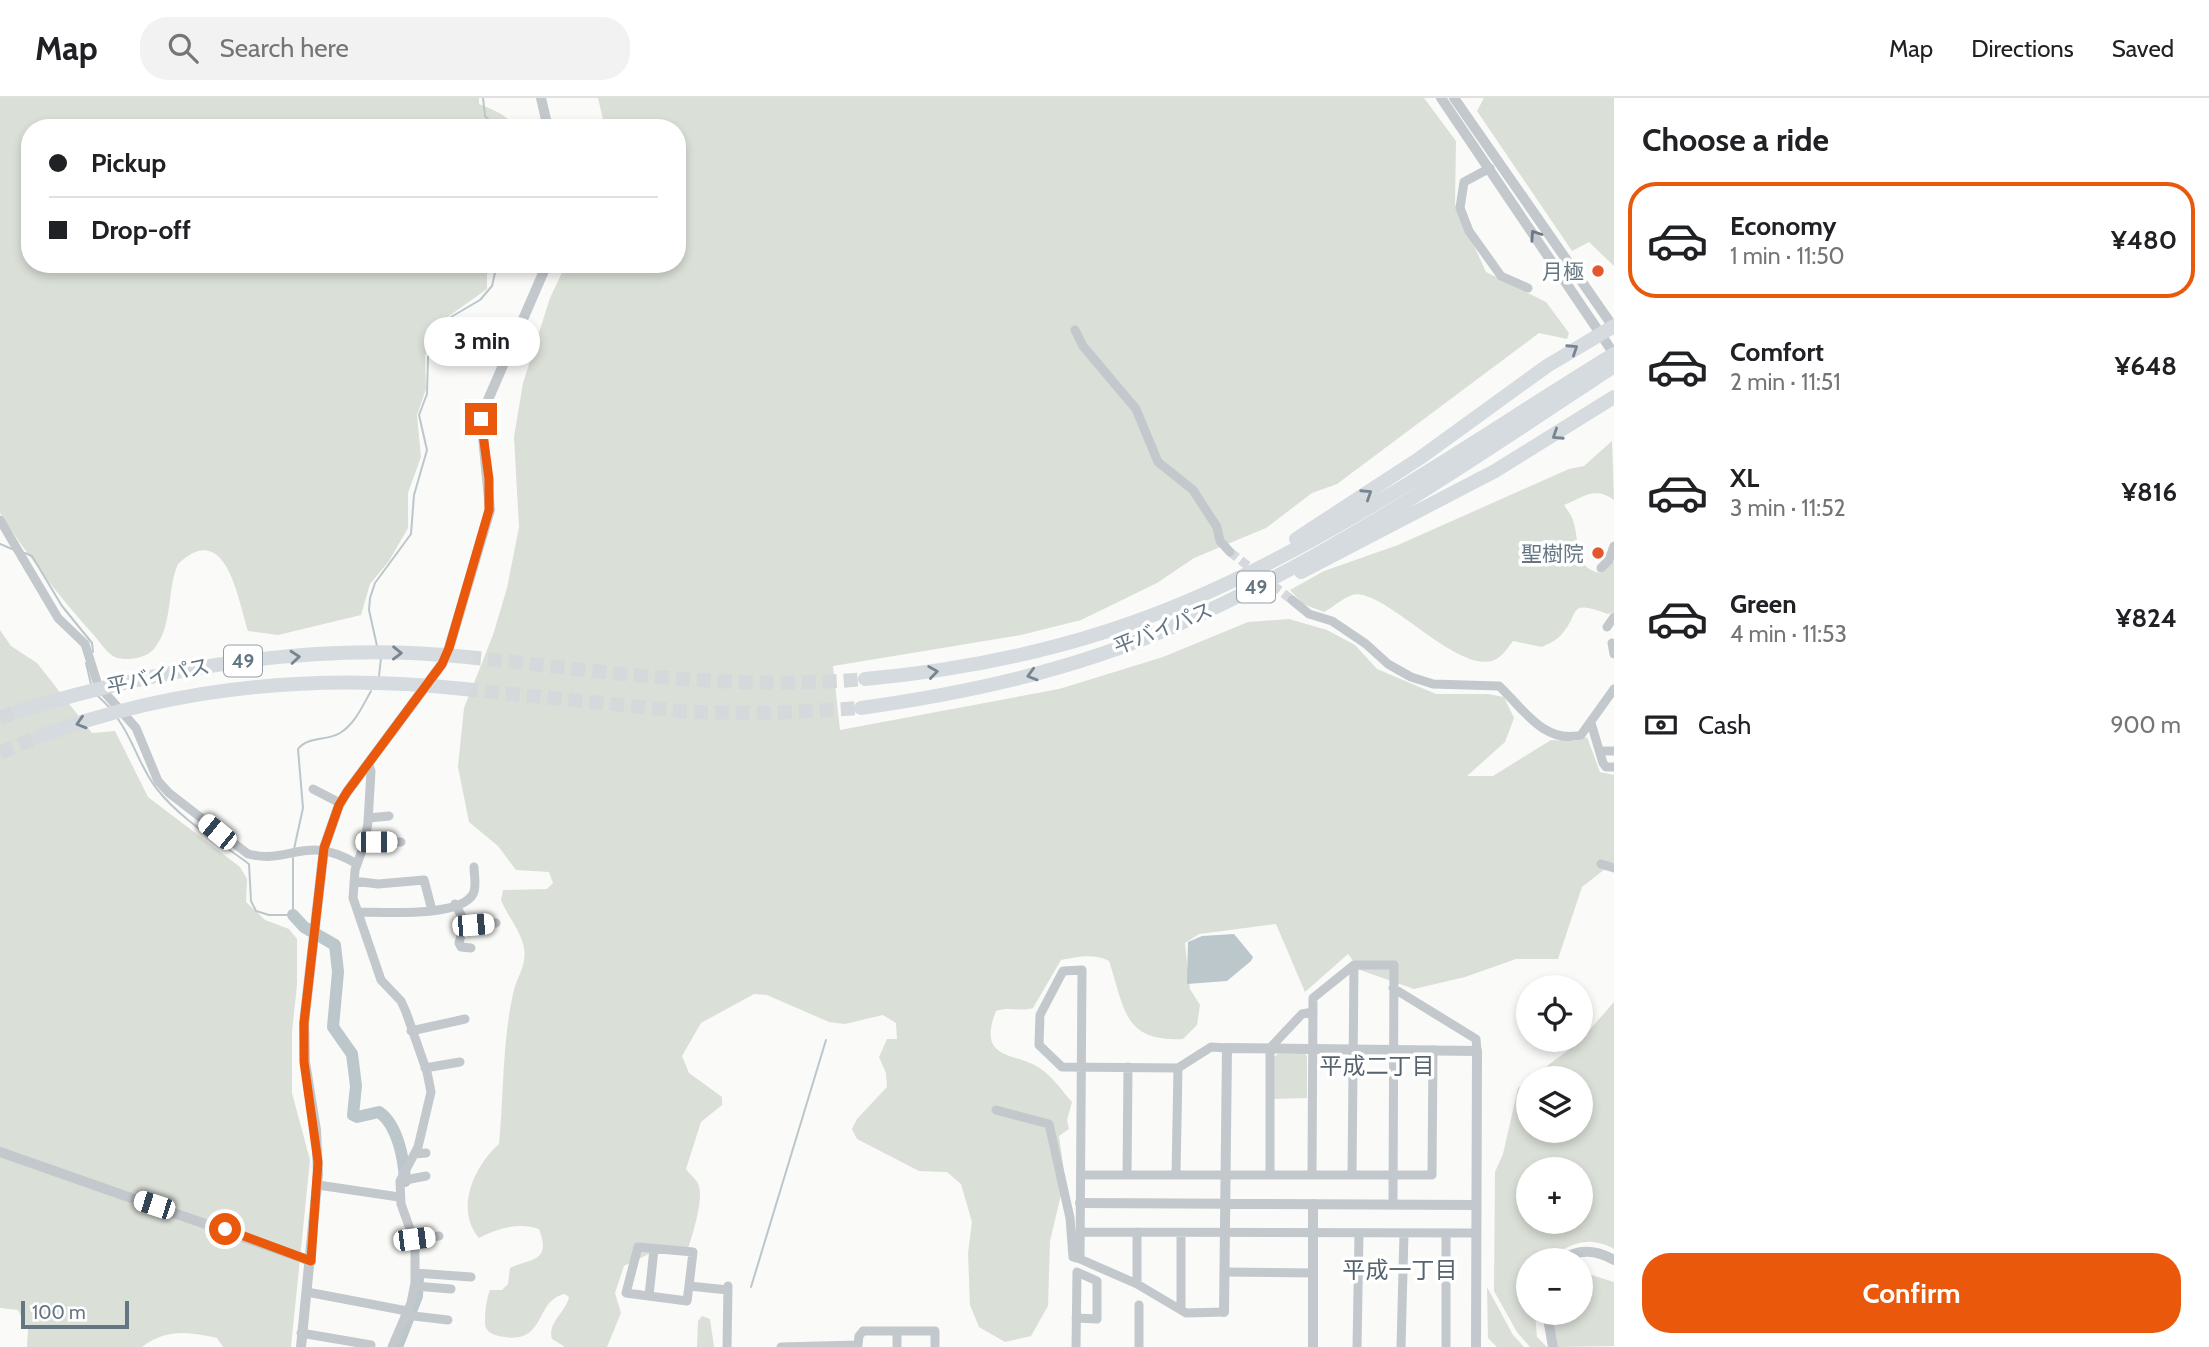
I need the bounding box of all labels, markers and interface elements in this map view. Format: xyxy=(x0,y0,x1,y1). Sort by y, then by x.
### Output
search box xyxy=(140,17,630,80)
text: Map xyxy=(35,28,98,68)
icon: search xyxy=(164,29,202,67)
text: Search here xyxy=(220,32,349,64)
text: Map xyxy=(1889,34,1933,63)
text: Directions xyxy=(1971,34,2074,63)
text: Saved xyxy=(2112,34,2174,63)
text: Choose a ride xyxy=(1642,120,1829,159)
text: Pickup xyxy=(91,147,166,179)
icon: car xyxy=(1646,209,1709,272)
text: Economy xyxy=(1730,210,1836,242)
text: Drop-off xyxy=(91,214,191,246)
text: ¥480 xyxy=(2111,224,2177,256)
one-way arrow xyxy=(1531,230,1543,243)
text: 1 min · 11:50 xyxy=(1730,242,1845,270)
place label: 月極 xyxy=(1542,259,1584,284)
marker: 月極 xyxy=(1590,263,1606,279)
callout: 3 min xyxy=(423,317,539,366)
text: 3 min xyxy=(454,327,510,355)
icon: car xyxy=(1646,335,1709,398)
text: Comfort xyxy=(1730,336,1824,368)
one-way arrow xyxy=(1565,345,1578,357)
text: ¥648 xyxy=(2115,350,2177,382)
text: 2 min · 11:51 xyxy=(1730,368,1841,396)
route end xyxy=(465,403,497,435)
one-way arrow xyxy=(1551,426,1564,439)
icon: car xyxy=(1646,461,1709,524)
text: XL xyxy=(1730,462,1759,494)
text: ¥816 xyxy=(2121,476,2177,508)
one-way arrow xyxy=(1360,490,1373,503)
text: 3 min · 11:52 xyxy=(1730,494,1846,522)
place label: 聖樹院 xyxy=(1521,541,1584,566)
marker: 聖樹院 xyxy=(1590,545,1606,561)
road number: 49 xyxy=(1237,572,1275,602)
icon: car xyxy=(1646,587,1709,650)
text: Green xyxy=(1730,588,1797,620)
street label: 平バイパス xyxy=(1110,597,1216,659)
text: ¥824 xyxy=(2116,602,2177,634)
text: 4 min · 11:53 xyxy=(1730,620,1847,648)
one-way arrow xyxy=(392,645,403,661)
road number: 49 xyxy=(224,646,262,676)
one-way arrow xyxy=(290,650,301,665)
street label: 平バイパス xyxy=(104,653,212,699)
one-way arrow xyxy=(927,665,939,680)
one-way arrow xyxy=(1026,666,1038,681)
icon: cash xyxy=(1642,706,1680,744)
text: Cash xyxy=(1698,709,1751,741)
text: 900 m xyxy=(2110,711,2181,739)
one-way arrow xyxy=(75,714,87,729)
car xyxy=(195,811,240,853)
car xyxy=(356,832,398,853)
car xyxy=(452,913,495,937)
map controls xyxy=(1516,975,1593,1325)
button: locate xyxy=(1516,975,1593,1052)
district label: 平成二丁目 xyxy=(1320,1052,1435,1080)
button: layers xyxy=(1516,1066,1593,1143)
button: + xyxy=(1516,1157,1593,1234)
car xyxy=(131,1189,178,1221)
route start xyxy=(209,1213,241,1245)
car xyxy=(392,1226,437,1252)
button: − xyxy=(1516,1248,1593,1325)
button: Confirm xyxy=(1642,1253,2181,1333)
district label: 平成一丁目 xyxy=(1343,1256,1458,1284)
scale bar xyxy=(21,1298,130,1330)
text: 100 m xyxy=(32,1301,86,1324)

